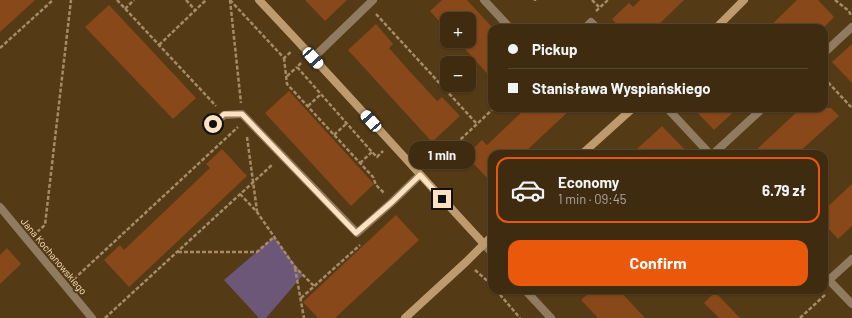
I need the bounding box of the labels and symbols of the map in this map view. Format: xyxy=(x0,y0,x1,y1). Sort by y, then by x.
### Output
car xyxy=(301,45,325,71)
car xyxy=(359,108,383,134)
route start xyxy=(204,115,222,133)
callout: 1 min xyxy=(409,141,475,169)
route end xyxy=(433,190,451,208)
street label: Jana Kochanowskiego xyxy=(18,215,90,297)

